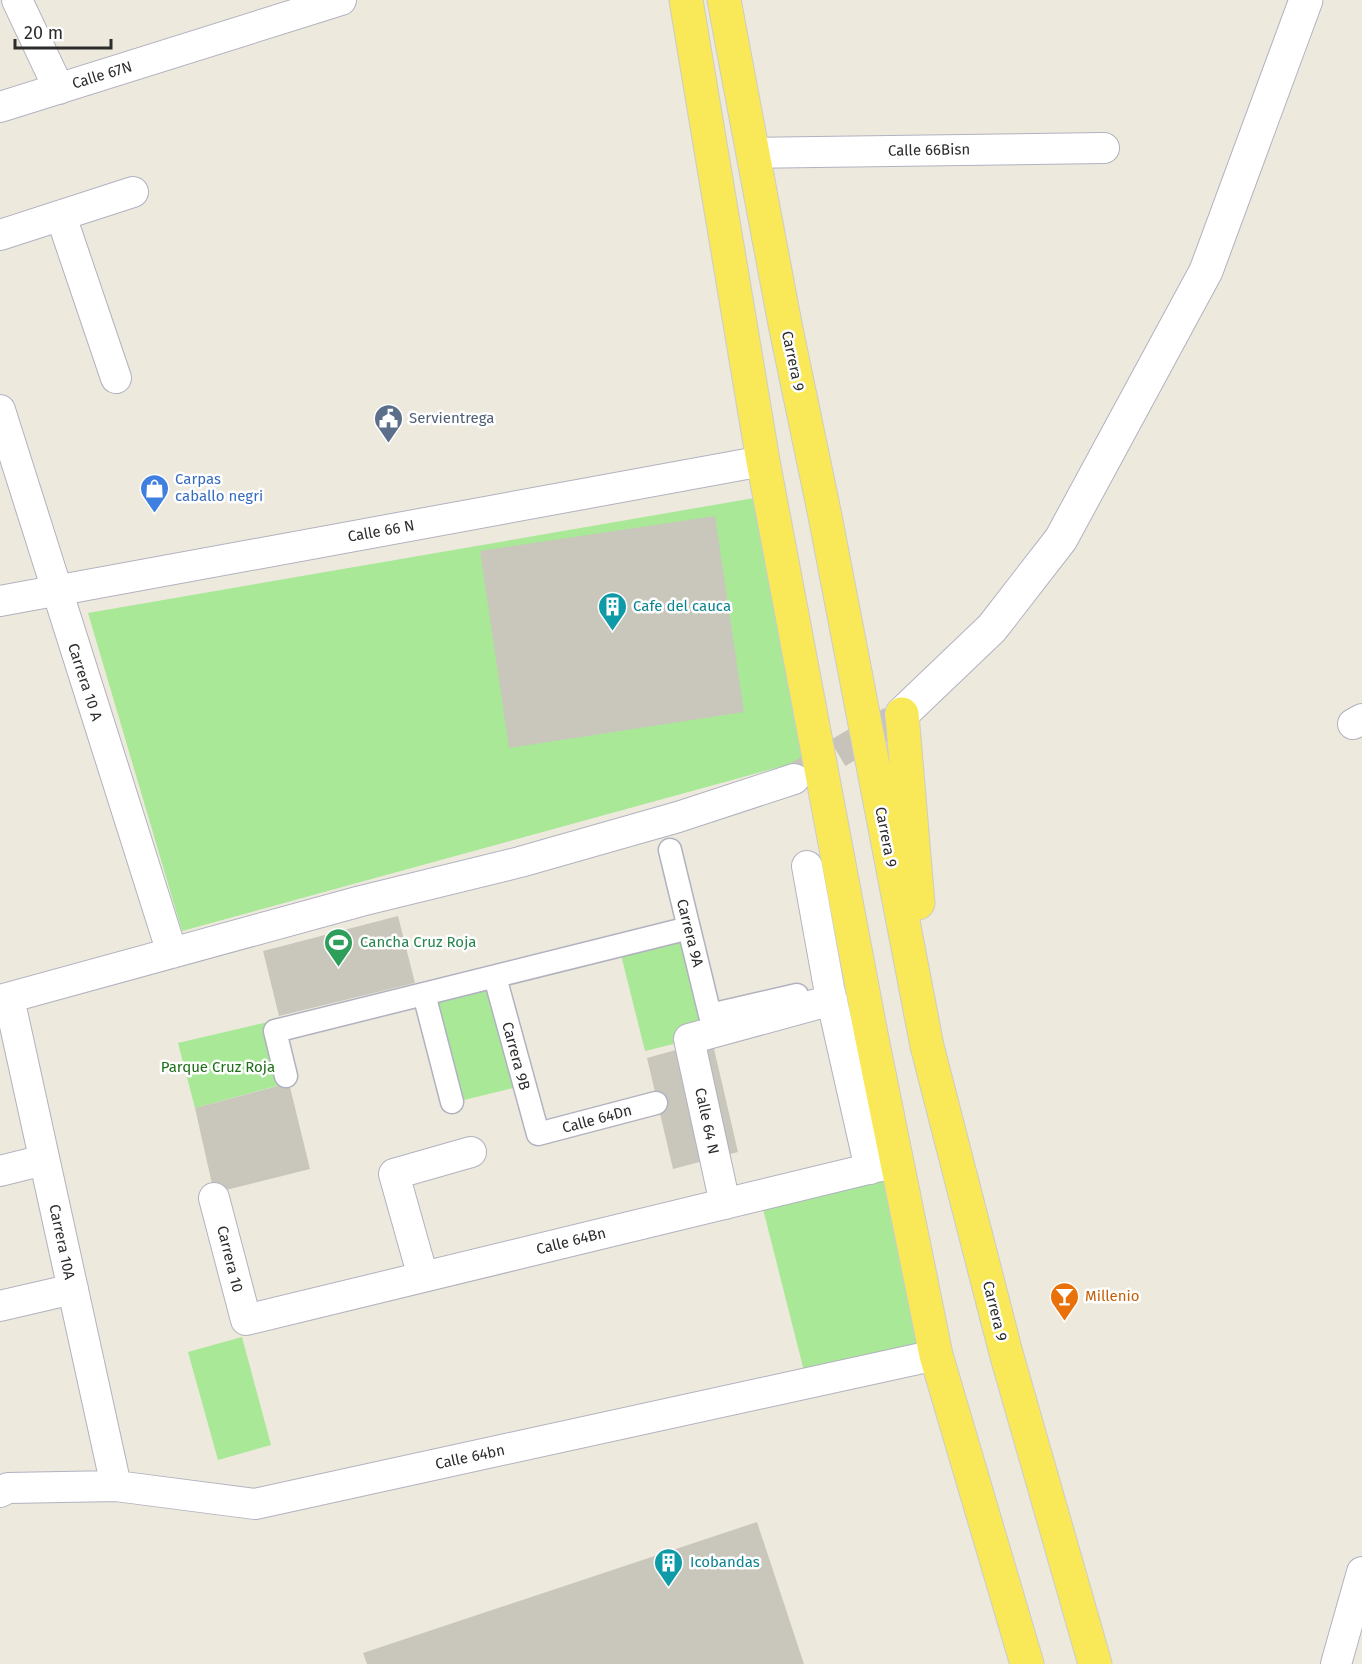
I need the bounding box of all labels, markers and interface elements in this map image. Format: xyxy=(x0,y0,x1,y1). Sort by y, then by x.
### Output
scale bar xyxy=(15,12,111,50)
text: 20 m xyxy=(24,22,63,44)
street label: Calle 67N xyxy=(70,57,134,93)
street label: Calle 66Bisn xyxy=(888,140,970,160)
street label: Carrera 9 xyxy=(778,329,808,393)
public building icon: Servientrega xyxy=(372,402,404,444)
place label: Servientrega xyxy=(409,409,494,427)
place label: Carpas caballo negri xyxy=(175,470,263,505)
shop icon: Carpas caballo negri xyxy=(138,472,170,514)
street label: Calle 66 N xyxy=(346,516,416,546)
building icon: Cafe del cauca xyxy=(596,590,628,632)
place label: Cafe del cauca xyxy=(633,597,731,615)
street label: Carrera 10 A xyxy=(64,641,106,723)
street label: Carrera 9 xyxy=(871,805,901,869)
street label: Carrera 9A xyxy=(673,897,707,969)
sports icon: Cancha Cruz Roja xyxy=(323,926,355,968)
place label: Cancha Cruz Roja xyxy=(360,933,477,951)
street label: Carrera 9B xyxy=(498,1020,534,1092)
park label: Parque Cruz Roja xyxy=(161,1058,275,1076)
street label: Calle 64 N xyxy=(691,1086,723,1156)
street label: Calle 64Dn xyxy=(560,1101,634,1137)
street label: Carrera 10A xyxy=(45,1203,79,1282)
street label: Carrera 10 xyxy=(213,1224,247,1294)
street label: Calle 64Bn xyxy=(534,1224,608,1258)
street label: Carrera 9 xyxy=(979,1279,1011,1343)
bar icon: Millenio xyxy=(1048,1280,1080,1322)
place label: Millenio xyxy=(1085,1287,1140,1305)
street label: Calle 64bn xyxy=(433,1441,507,1473)
building icon: Icobandas xyxy=(653,1546,685,1588)
place label: Icobandas xyxy=(690,1553,760,1571)

